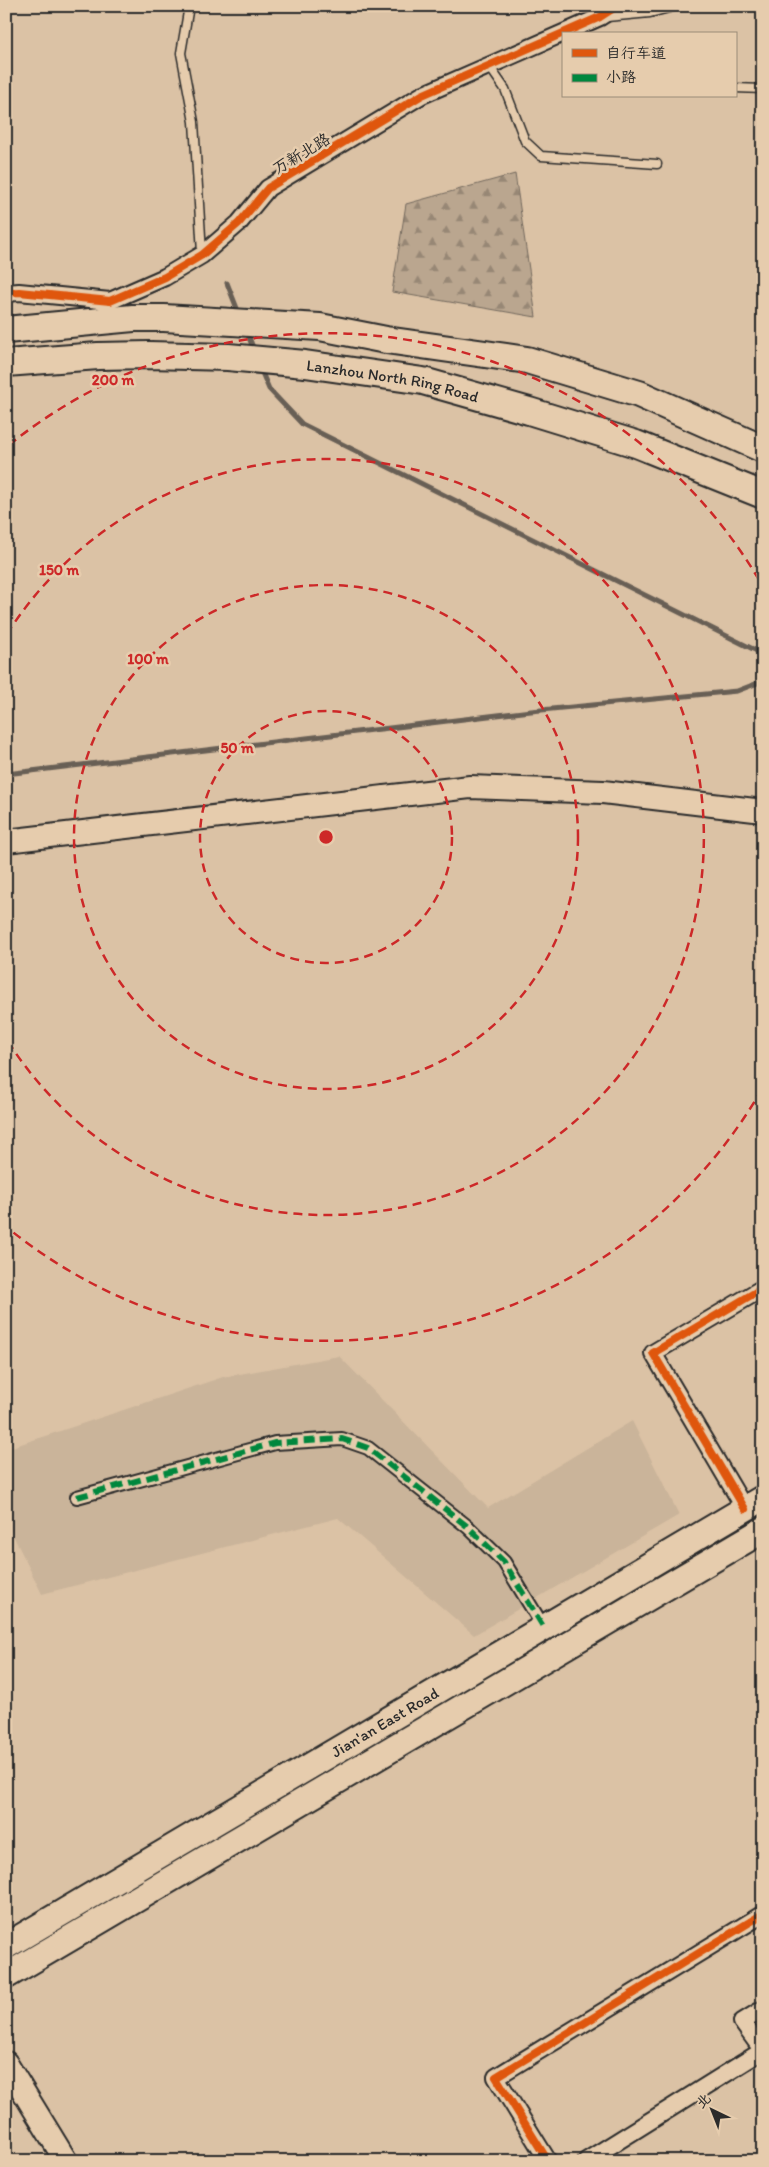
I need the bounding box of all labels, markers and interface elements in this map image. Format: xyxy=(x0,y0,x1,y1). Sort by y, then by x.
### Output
legend xyxy=(562,32,736,98)
text: 自行车道 xyxy=(606,44,666,62)
text: 小路 xyxy=(606,68,636,86)
street label: 万新北路 xyxy=(269,129,334,178)
street label: Lanzhou North Ring Road xyxy=(305,355,481,406)
text: 200 m xyxy=(92,371,135,389)
text: 150 m xyxy=(39,561,79,579)
text: 100 m xyxy=(127,650,169,668)
text: 50 m xyxy=(220,739,254,757)
centre of rings xyxy=(317,828,335,846)
street label: Jian'an East Road xyxy=(328,1683,442,1761)
north arrow xyxy=(686,2084,736,2134)
text: 北 xyxy=(693,2090,714,2112)

